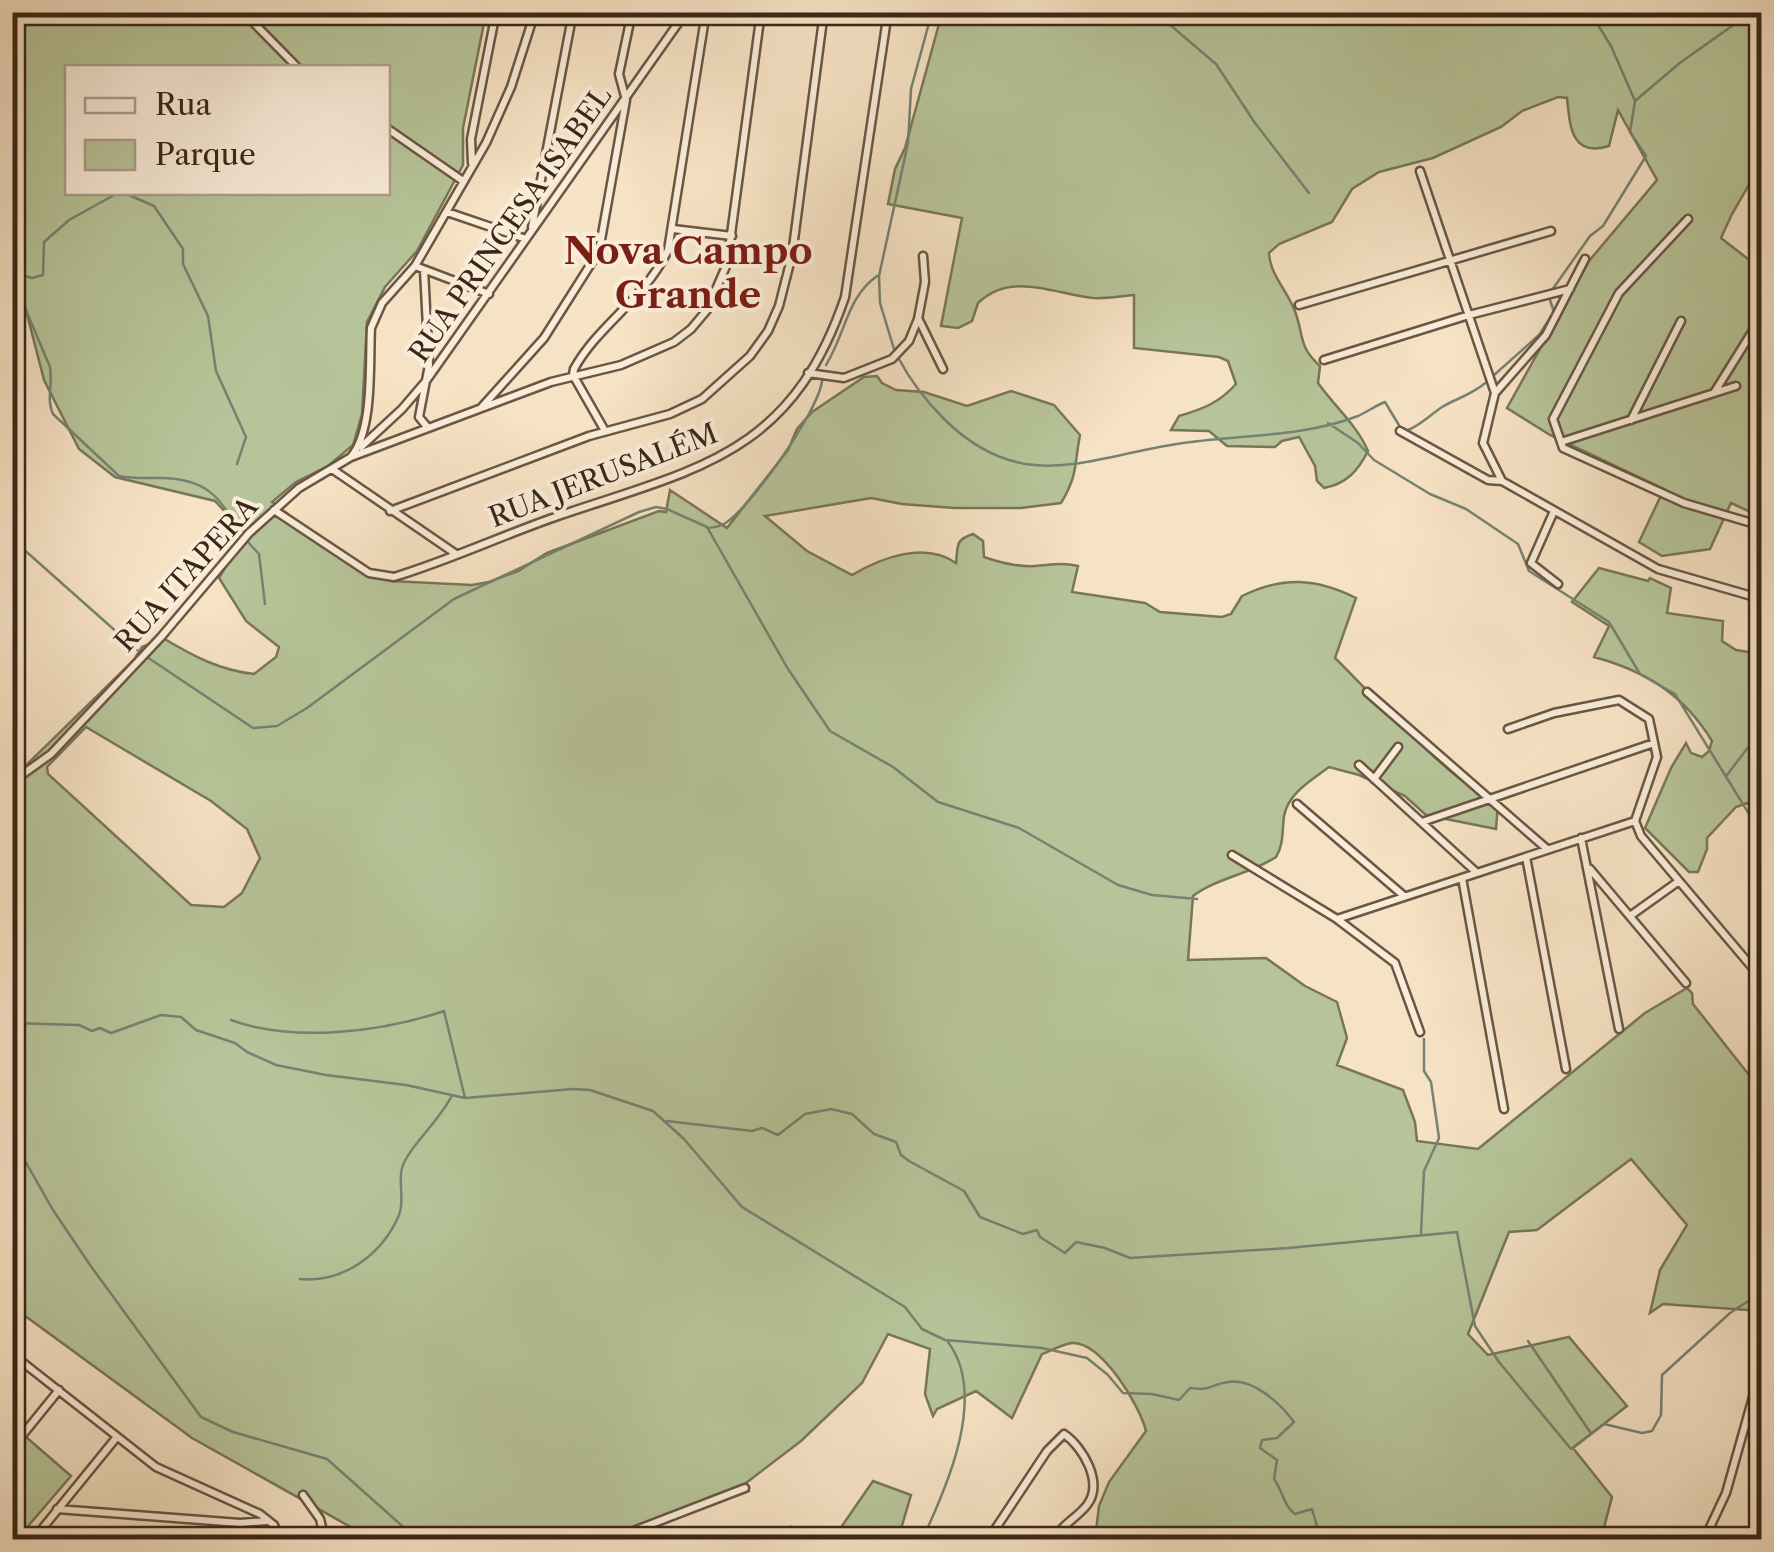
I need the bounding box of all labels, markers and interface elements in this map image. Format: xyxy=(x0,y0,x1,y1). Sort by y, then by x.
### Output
legend xyxy=(65,65,390,195)
street label: RUA PRINCESA ISABEL xyxy=(402,79,618,369)
text: Rua xyxy=(155,86,211,123)
text: Parque xyxy=(155,136,256,173)
district label: Nova Campo Grande xyxy=(563,227,813,318)
street label: RUA JERUSALÉM xyxy=(484,416,722,534)
street label: RUA ITAPERA xyxy=(107,489,265,659)

